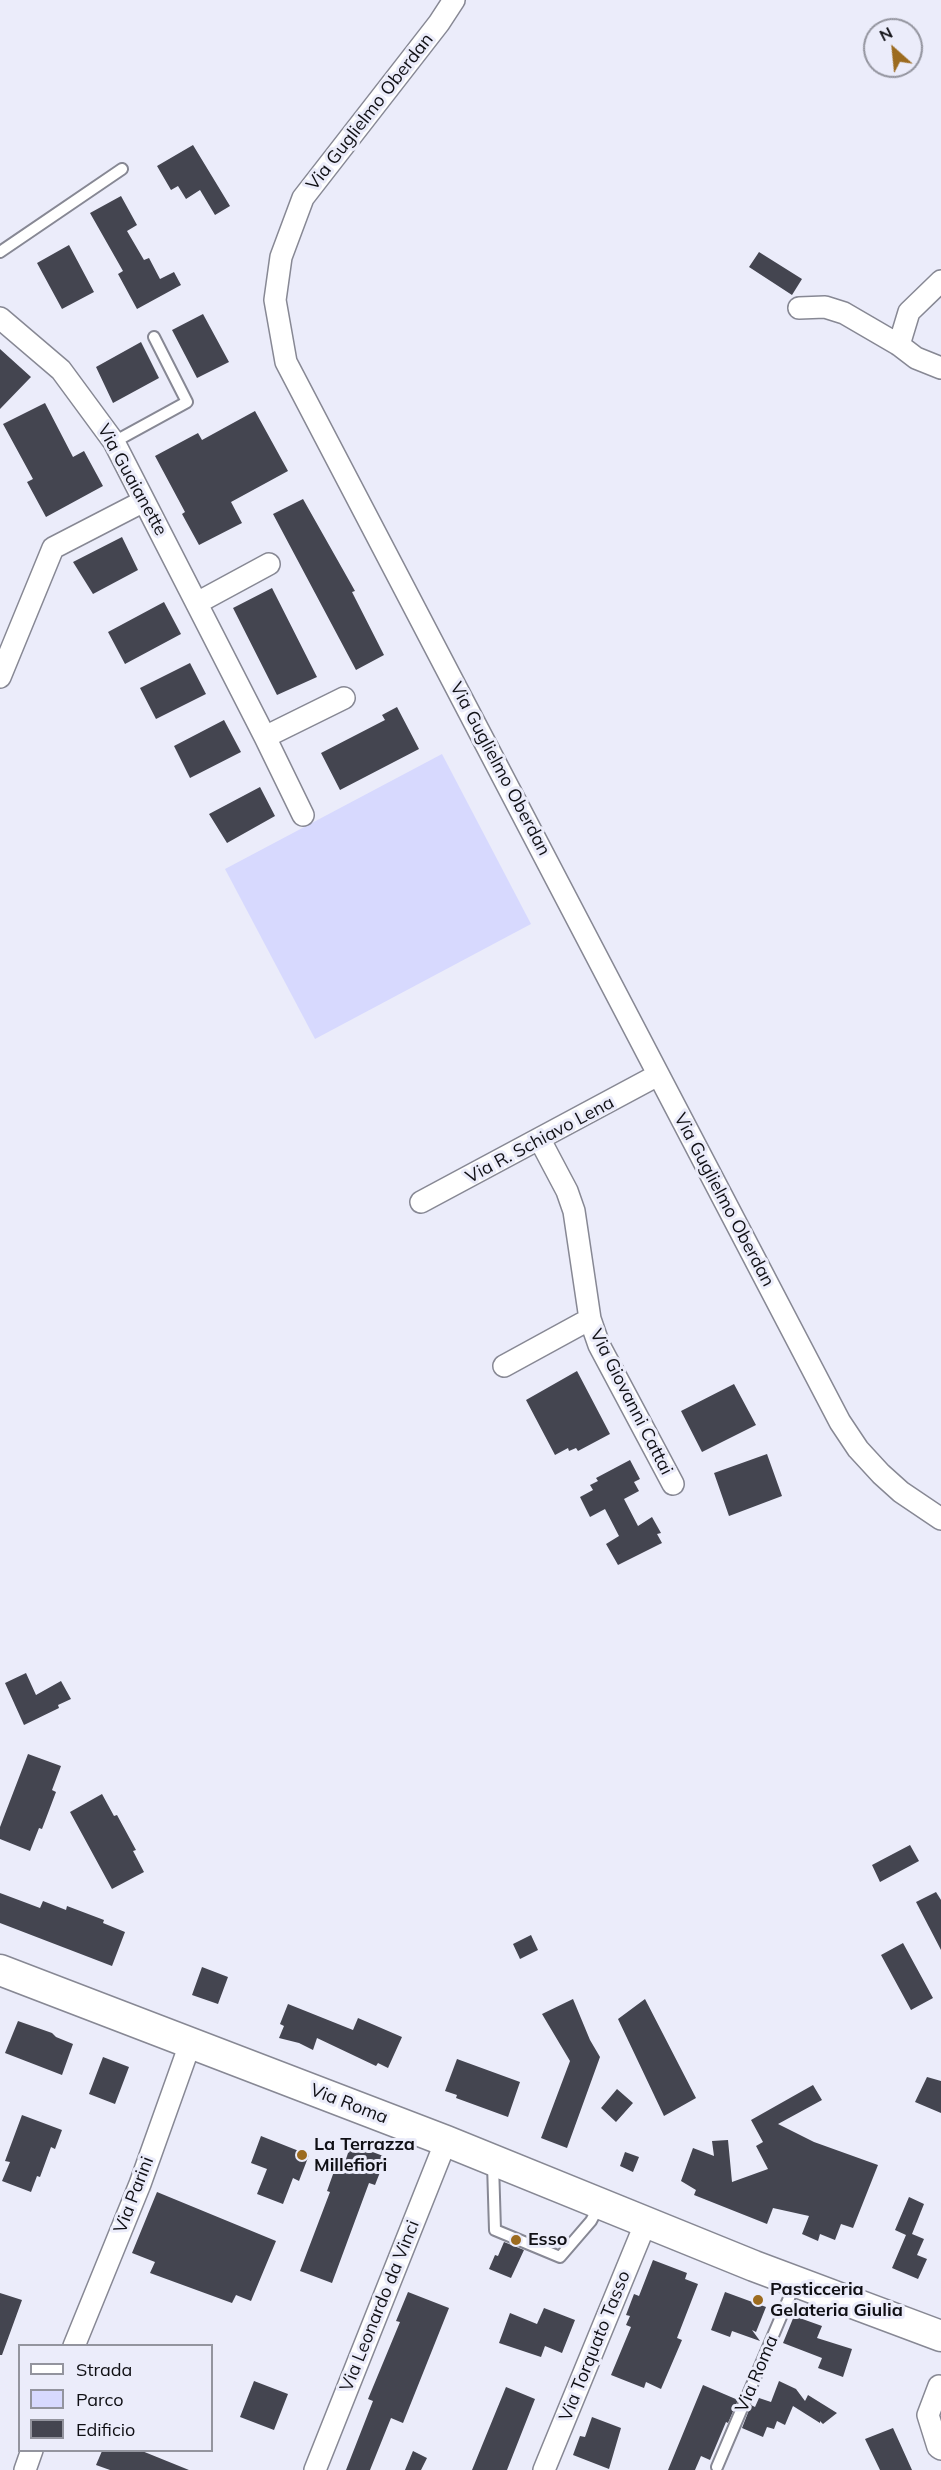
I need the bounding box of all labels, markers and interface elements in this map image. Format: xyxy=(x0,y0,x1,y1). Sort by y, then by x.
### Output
north arrow xyxy=(863,18,923,78)
text: N xyxy=(876,22,896,45)
street label: Via Guglielmo Oberdan xyxy=(302,29,438,195)
street label: Via Guaianette xyxy=(92,420,172,540)
street label: Via Guglielmo Oberdan xyxy=(445,679,555,859)
street label: Via R. Schiavo Lena xyxy=(462,1092,618,1188)
street label: Via Guglielmo Oberdan xyxy=(669,1110,779,1290)
street label: Via Giovanni Cattai xyxy=(585,1326,677,1478)
street label: Via Roma xyxy=(307,2079,391,2129)
place label: La Terrazza Millefiori xyxy=(314,2134,415,2176)
marker: La Terrazza Millefiori xyxy=(295,2148,309,2162)
street label: Via Parini xyxy=(110,2154,158,2236)
street label: Via Leonardo da Vinci xyxy=(336,2217,424,2395)
place label: Esso xyxy=(528,2229,567,2251)
marker: Esso xyxy=(509,2233,523,2247)
street label: Via Torquato Tasso xyxy=(555,2268,635,2424)
place label: Pasticceria Gelateria Giulia xyxy=(770,2279,903,2322)
marker: Pasticceria Gelateria Giulia xyxy=(751,2293,765,2307)
street label: Via Roma xyxy=(731,2332,783,2416)
legend xyxy=(18,2344,213,2452)
text: Strada xyxy=(76,2358,132,2381)
text: Parco xyxy=(76,2388,124,2411)
text: Edificio xyxy=(76,2418,135,2441)

